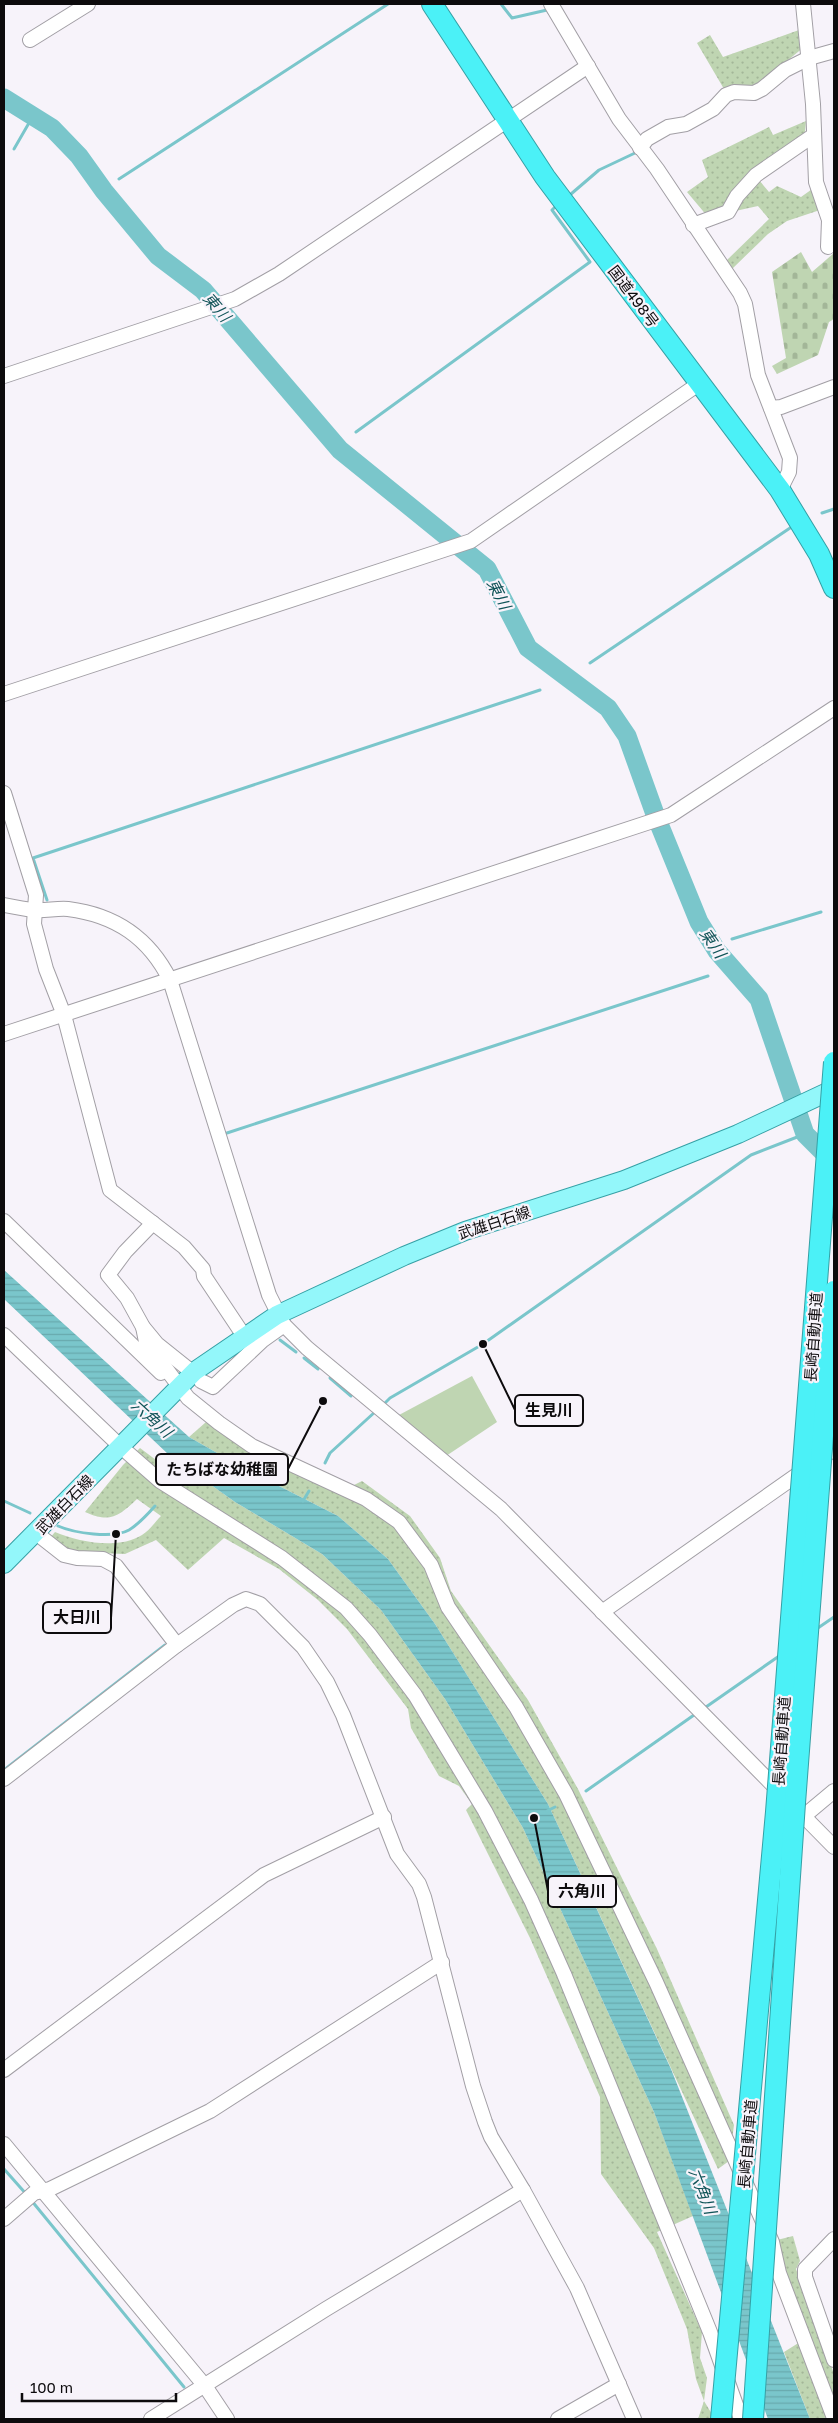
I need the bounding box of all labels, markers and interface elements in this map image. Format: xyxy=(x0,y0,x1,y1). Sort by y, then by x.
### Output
street label: 国道498号 xyxy=(605,262,663,330)
water label: 東川 xyxy=(199,288,236,327)
water label: 東川 xyxy=(483,575,516,615)
water label: 東川 xyxy=(696,924,732,963)
street label: 武雄白石線 xyxy=(456,1202,532,1242)
street label: 長崎自動車道 xyxy=(801,1291,825,1383)
water label: 六角川 xyxy=(127,1395,178,1443)
callout: 生見川 xyxy=(515,1395,583,1426)
text: 生見川 xyxy=(525,1400,573,1420)
callout: たちばな幼稚園 xyxy=(156,1454,288,1485)
text: たちばな幼稚園 xyxy=(166,1459,278,1479)
street label: 武雄白石線 xyxy=(31,1471,97,1537)
callout: 大日川 xyxy=(43,1602,111,1633)
text: 大日川 xyxy=(53,1607,101,1627)
street label: 長崎自動車道 xyxy=(769,1695,793,1787)
callout: 六角川 xyxy=(548,1876,616,1907)
text: 六角川 xyxy=(558,1881,606,1901)
street label: 長崎自動車道 xyxy=(734,2098,760,2190)
water label: 六角川 xyxy=(685,2165,722,2219)
scale bar xyxy=(22,2370,176,2402)
text: 100 m xyxy=(30,2378,73,2396)

